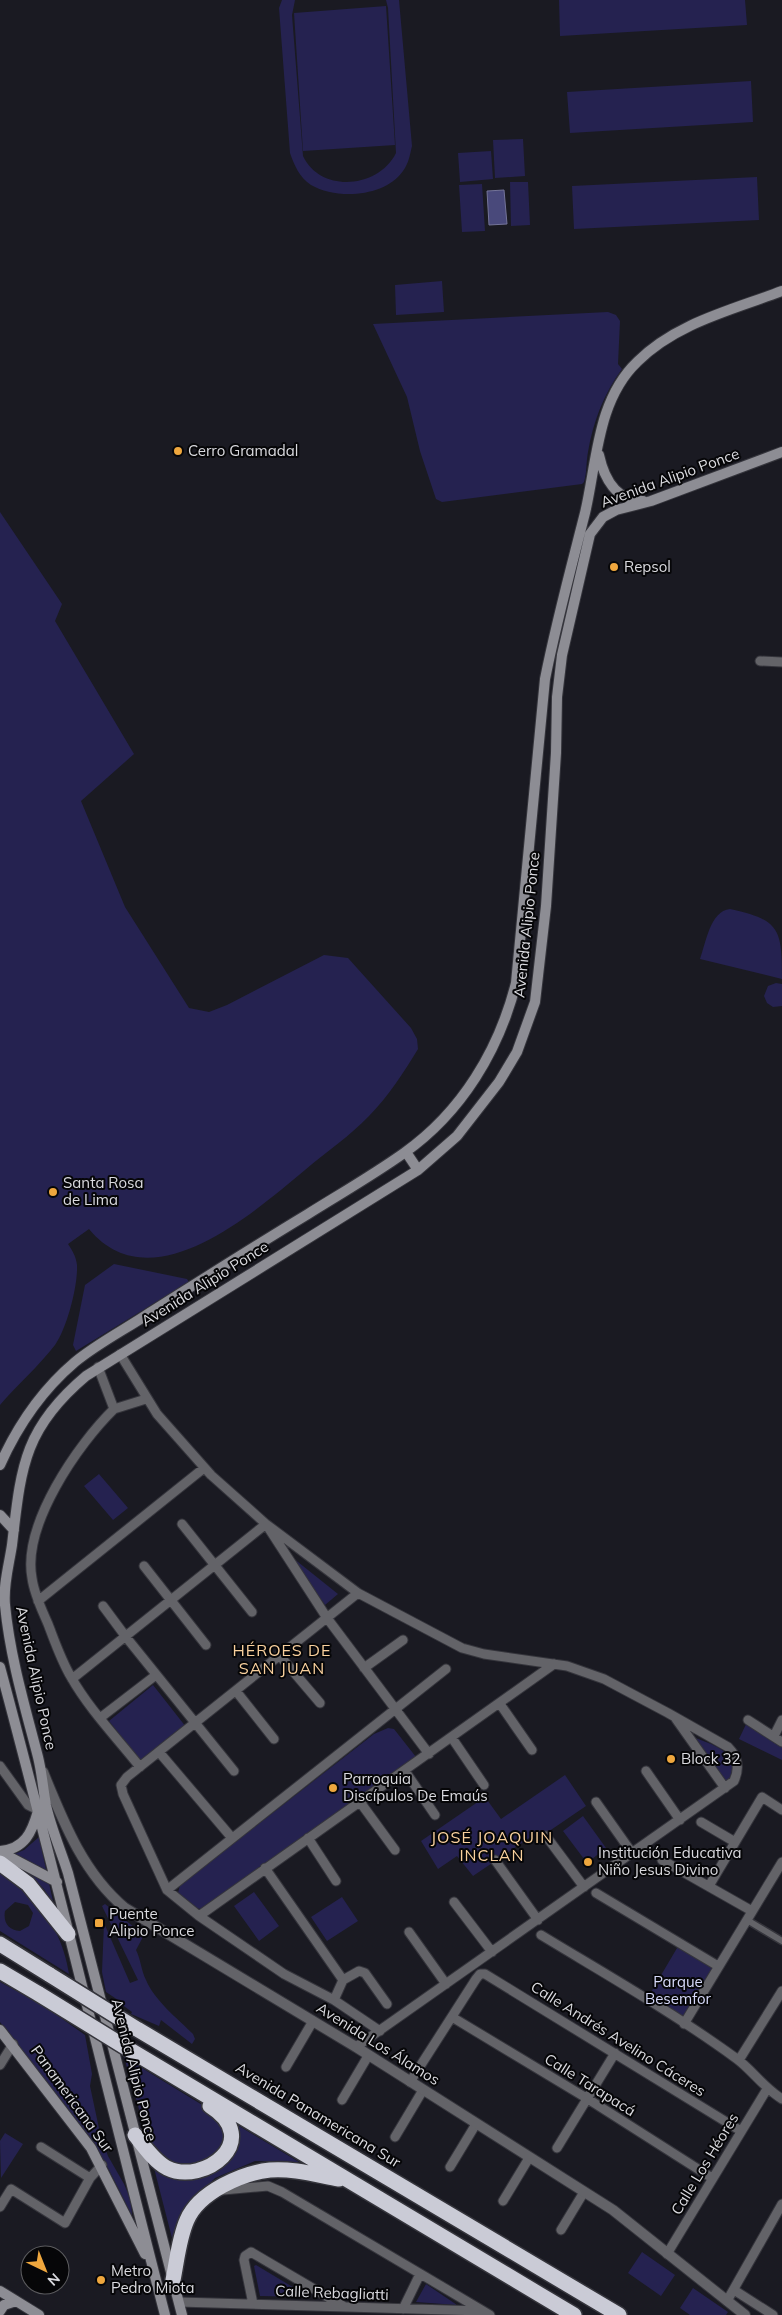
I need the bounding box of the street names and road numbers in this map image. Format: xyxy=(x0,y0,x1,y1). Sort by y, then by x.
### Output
street label: Avenida Alipio Ponce xyxy=(598,444,742,511)
street label: Avenida Alipio Ponce xyxy=(509,851,544,999)
street label: Avenida Alipio Ponce xyxy=(138,1237,272,1330)
street label: Avenida Alipio Ponce xyxy=(12,1604,61,1751)
street label: Calle Andrés Avelino Cáceres xyxy=(527,1977,709,2100)
street label: Avenida Alipio Ponce xyxy=(108,1997,161,2143)
street label: Avenida Los Álamos xyxy=(313,1998,443,2089)
street label: Panamericana Sur xyxy=(27,2041,118,2157)
street label: Calle Tarapacá xyxy=(541,2049,639,2120)
street label: Avenida Panamericana Sur xyxy=(232,2058,405,2172)
street label: Calle Los Héores xyxy=(667,2109,742,2218)
street label: Calle Rebagliatti xyxy=(275,2281,389,2304)

